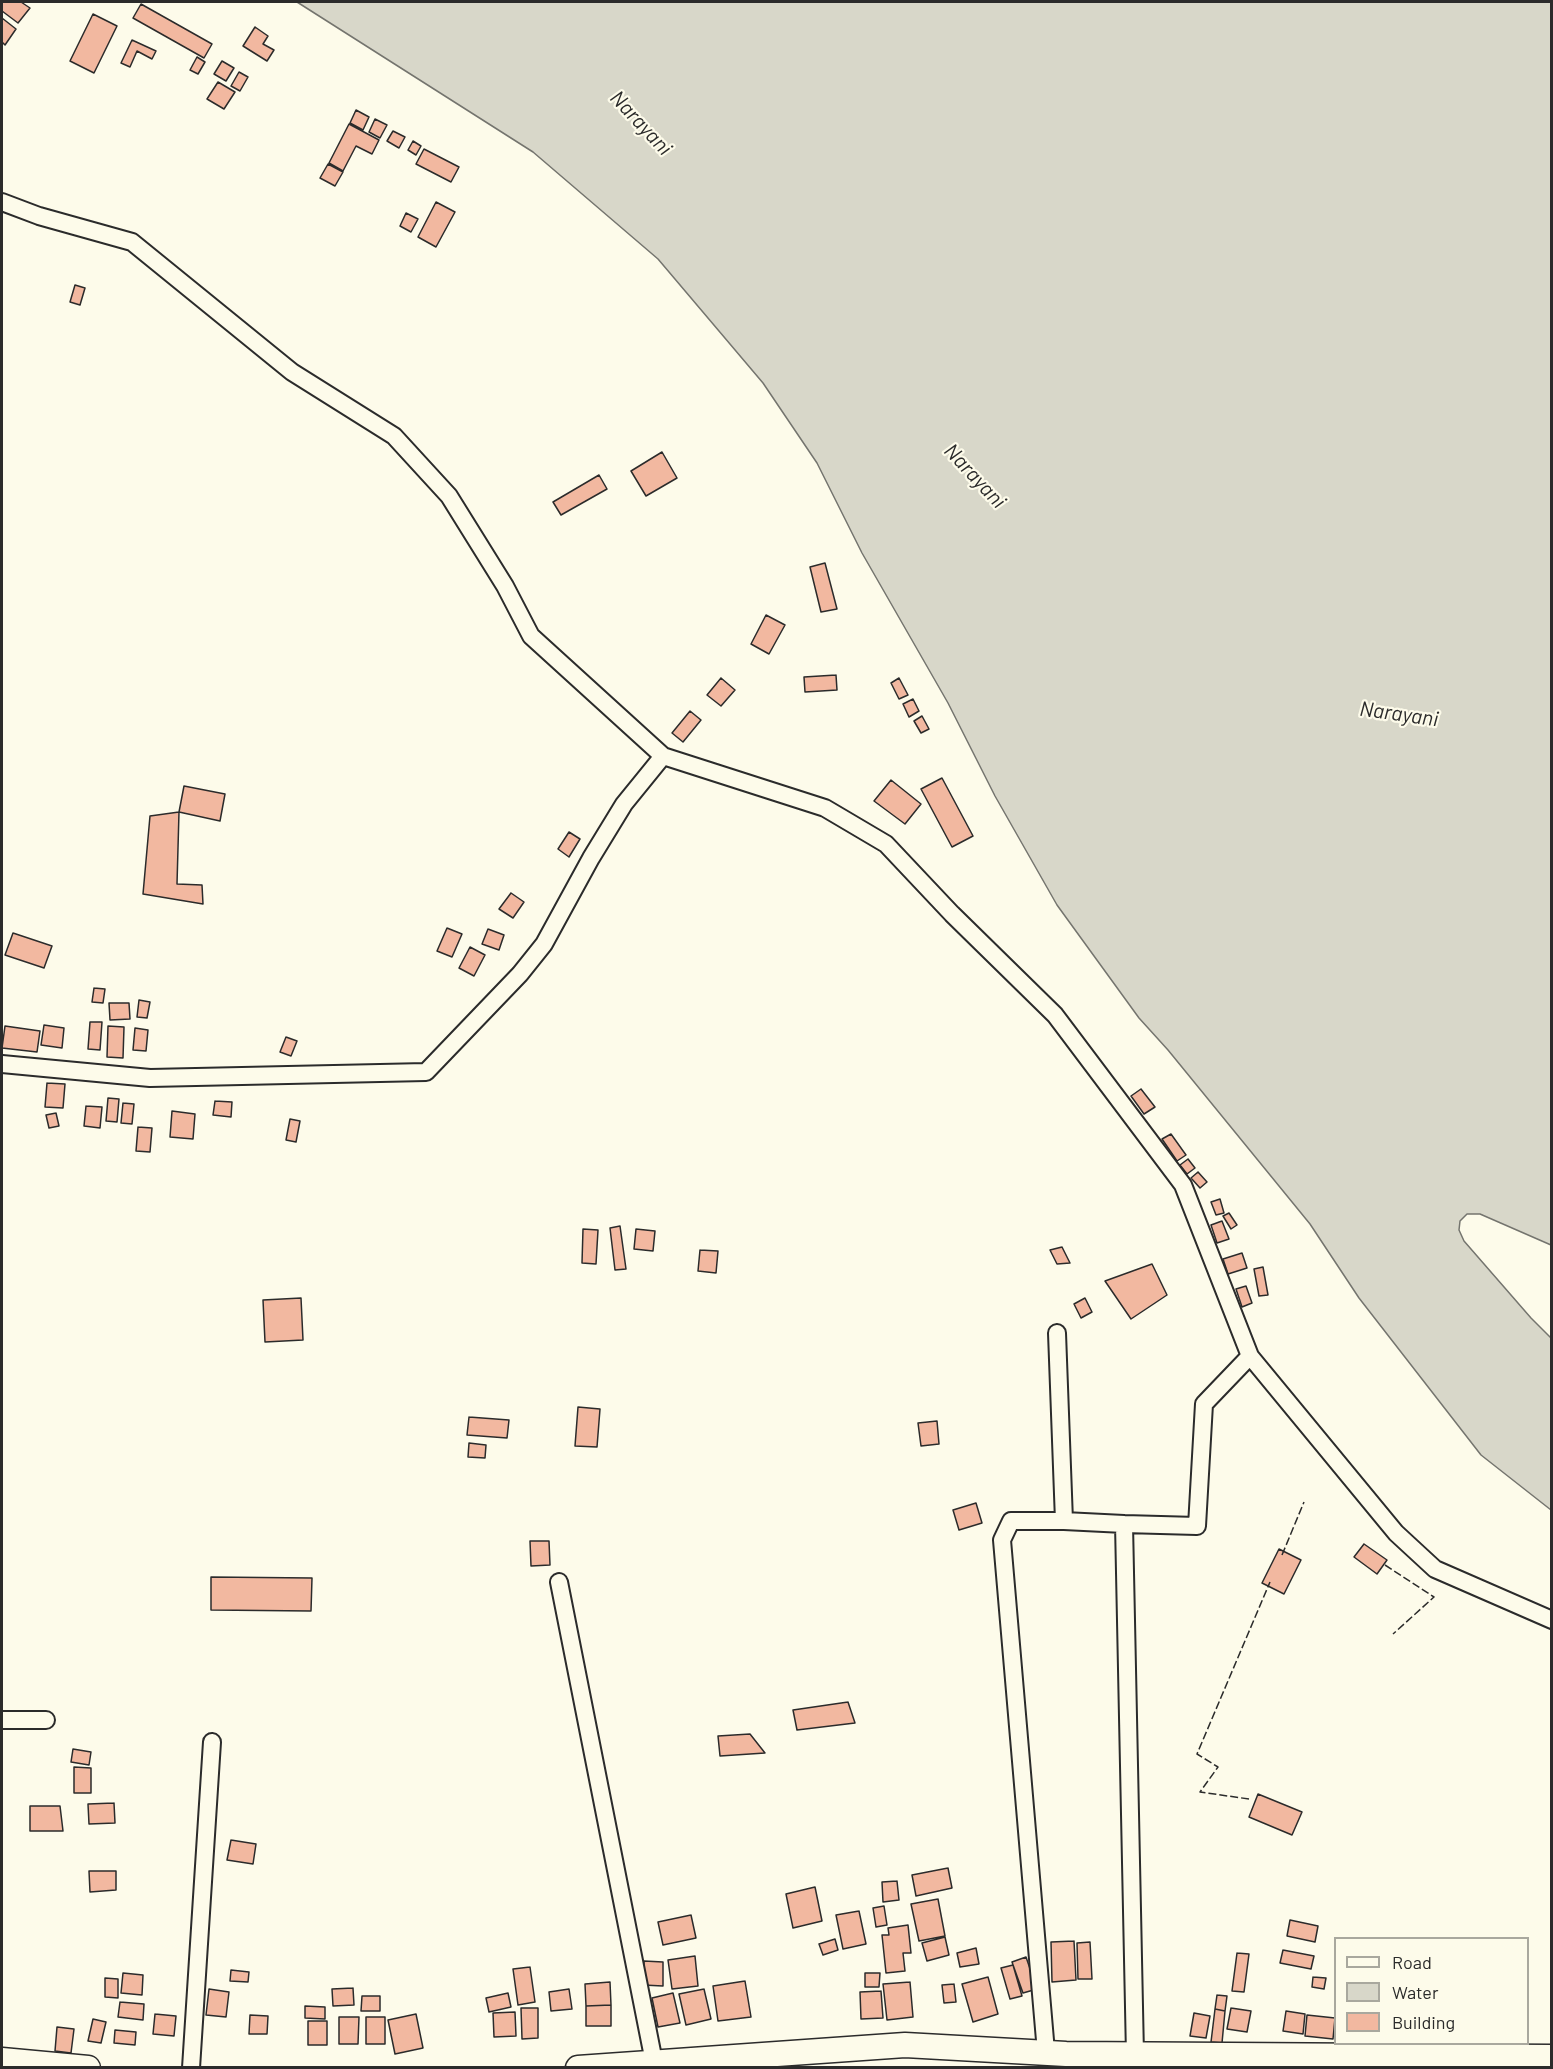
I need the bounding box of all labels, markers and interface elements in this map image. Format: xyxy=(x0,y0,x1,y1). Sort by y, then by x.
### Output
water label: Narayani xyxy=(605,85,677,161)
water label: Narayani xyxy=(939,438,1011,514)
water label: Narayani xyxy=(1358,696,1440,732)
legend xyxy=(1334,1937,1529,2045)
text: Road xyxy=(1392,1951,1432,1973)
text: Water xyxy=(1392,1981,1439,2003)
text: Building xyxy=(1392,2011,1455,2033)

